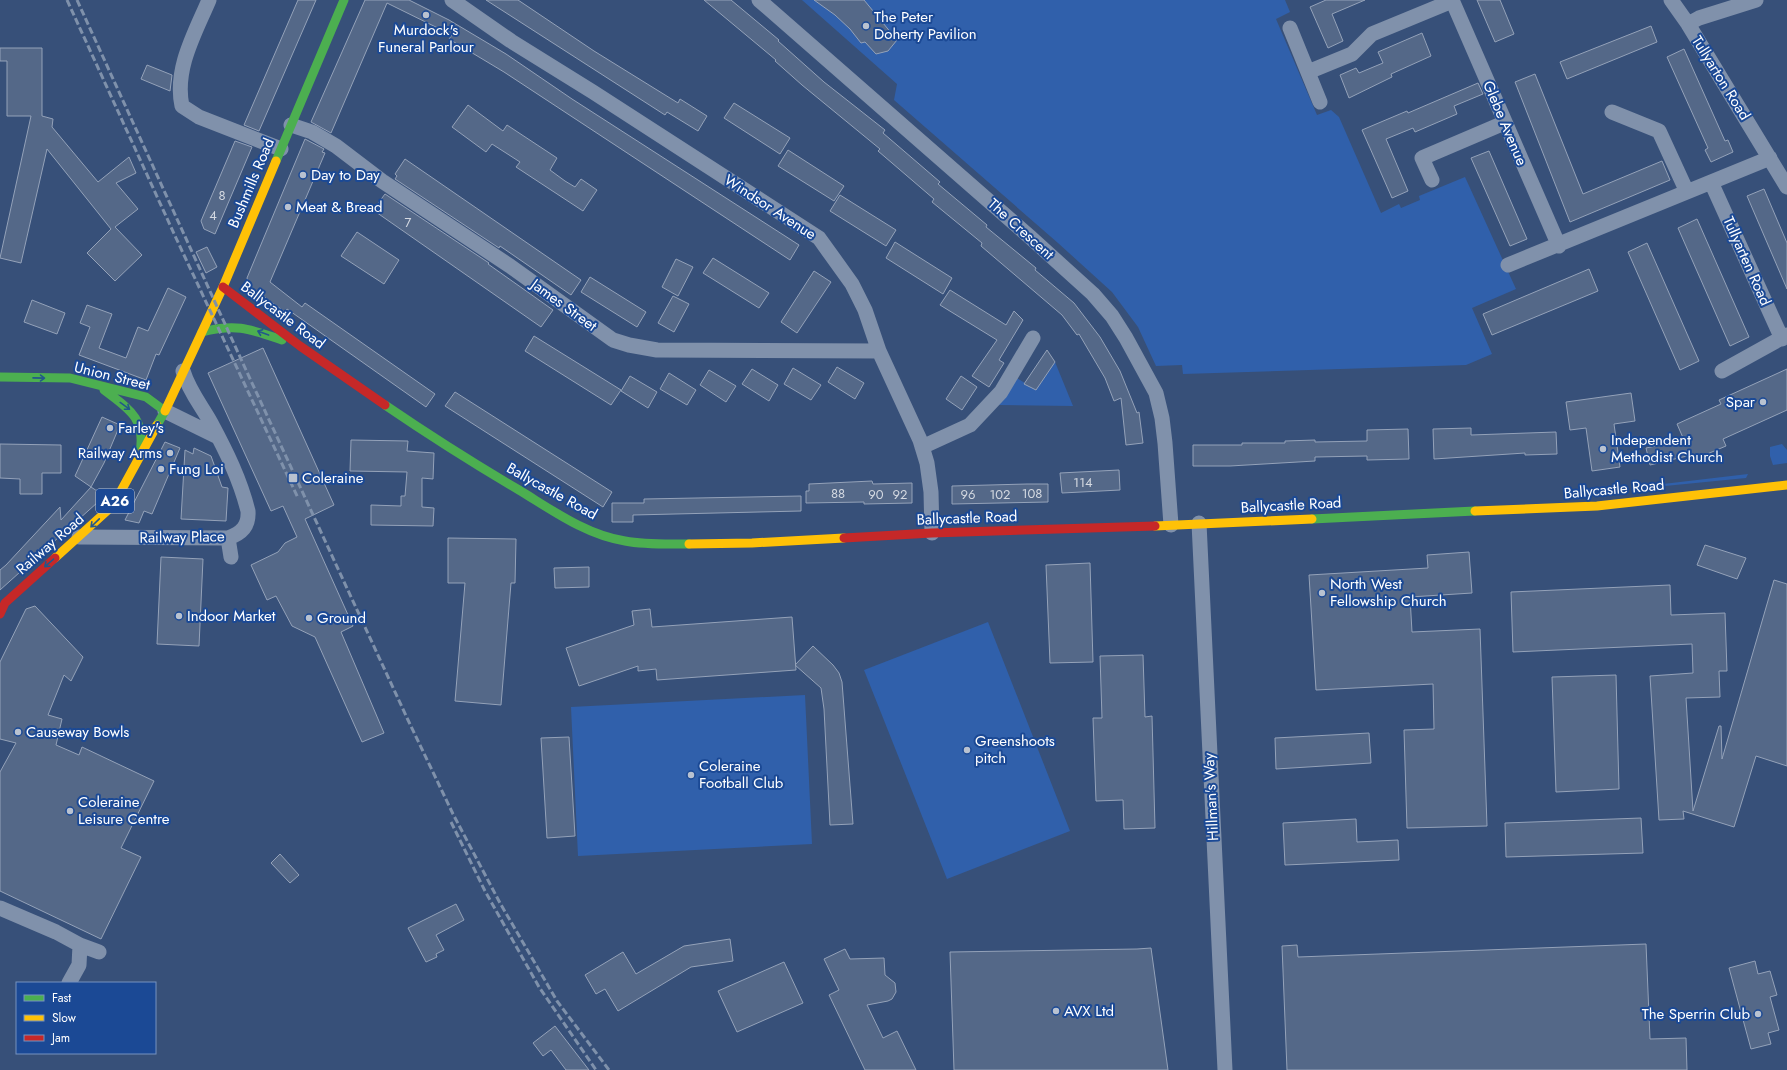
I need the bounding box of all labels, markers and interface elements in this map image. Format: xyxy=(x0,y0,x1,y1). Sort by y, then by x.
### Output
place label: The Peter Doherty Pavilion xyxy=(874,6,977,45)
marker: Murdock's Funeral Parlour xyxy=(421,10,431,20)
place label: Murdock's Funeral Parlour xyxy=(378,19,475,58)
marker: The Peter Doherty Pavilion xyxy=(861,21,871,31)
street label: Tullyarton Road xyxy=(1686,31,1756,125)
street label: Glebe Avenue xyxy=(1477,77,1533,169)
street label: Bushmills Road xyxy=(222,135,280,231)
place label: Day to Day xyxy=(311,164,380,186)
street label: Windsor Avenue xyxy=(720,169,821,245)
marker: Day to Day xyxy=(298,170,308,180)
house number: 8 xyxy=(218,186,226,205)
street label: The Crescent xyxy=(983,193,1059,265)
place label: Meat & Bread xyxy=(296,196,383,218)
marker: Meat & Bread xyxy=(283,202,293,212)
house number: 4 xyxy=(209,206,217,225)
house number: 7 xyxy=(405,213,412,232)
street label: Tullyarten Road xyxy=(1718,213,1776,309)
street label: James Street xyxy=(525,272,602,337)
street label: Ballycastle Road xyxy=(236,276,330,354)
one-way arrow xyxy=(257,328,269,336)
street label: Union Street xyxy=(72,356,153,396)
one-way arrow xyxy=(32,374,45,382)
place label: Spar xyxy=(1726,391,1756,413)
marker: Spar xyxy=(1758,397,1768,407)
one-way arrow xyxy=(119,401,130,410)
place label: Farley's xyxy=(118,417,164,439)
marker: Farley's xyxy=(105,423,115,433)
place label: Independent Methodist Church xyxy=(1611,429,1723,468)
place label: Railway Arms xyxy=(78,442,162,464)
marker: Independent Methodist Church xyxy=(1598,444,1608,454)
marker: Railway Arms xyxy=(165,448,175,458)
street label: Ballycastle Road xyxy=(503,457,601,525)
place label: Fung Loi xyxy=(169,458,224,480)
marker: Fung Loi xyxy=(156,464,166,474)
place label: Coleraine xyxy=(302,467,364,489)
marker: Coleraine xyxy=(287,472,299,484)
house number: 114 xyxy=(1073,473,1093,492)
street label: Ballycastle Road xyxy=(1563,474,1665,504)
house number: 88 xyxy=(831,484,845,503)
house number: 108 xyxy=(1022,484,1042,503)
house number: 90 xyxy=(868,485,884,504)
house number: 92 xyxy=(893,485,907,504)
house number: 96 xyxy=(961,485,975,504)
house number: 102 xyxy=(989,485,1011,504)
road number: A26 xyxy=(96,489,134,513)
street label: Ballycastle Road xyxy=(1240,491,1342,519)
street label: Ballycastle Road xyxy=(916,505,1018,531)
street label: Railway Road xyxy=(11,508,89,580)
one-way arrow xyxy=(90,518,100,527)
street label: Railway Place xyxy=(139,525,225,549)
one-way arrow xyxy=(44,558,55,567)
place label: North West Fellowship Church xyxy=(1330,573,1447,612)
marker: North West Fellowship Church xyxy=(1317,588,1327,598)
place label: Indoor Market xyxy=(187,605,276,627)
place label: Ground xyxy=(317,607,366,629)
marker: Indoor Market xyxy=(174,611,184,621)
marker: Ground xyxy=(304,613,314,623)
place label: Causeway Bowls xyxy=(26,721,129,743)
marker: Causeway Bowls xyxy=(13,727,23,737)
place label: Greenshoots pitch xyxy=(975,730,1055,769)
marker: Greenshoots pitch xyxy=(962,745,972,755)
street label: Hillman's Way xyxy=(1198,752,1224,842)
place label: Coleraine Football Club xyxy=(699,755,784,794)
marker: Coleraine Football Club xyxy=(686,770,696,780)
place label: Coleraine Leisure Centre xyxy=(78,791,170,830)
marker: Coleraine Leisure Centre xyxy=(65,806,75,816)
legend xyxy=(16,982,156,1054)
text: Fast xyxy=(52,989,71,1007)
place label: AVX Ltd xyxy=(1064,1000,1114,1022)
place label: The Sperrin Club xyxy=(1642,1003,1750,1025)
marker: AVX Ltd xyxy=(1051,1006,1061,1016)
text: Slow xyxy=(52,1009,77,1027)
marker: The Sperrin Club xyxy=(1753,1009,1763,1019)
text: Jam xyxy=(50,1029,70,1047)

